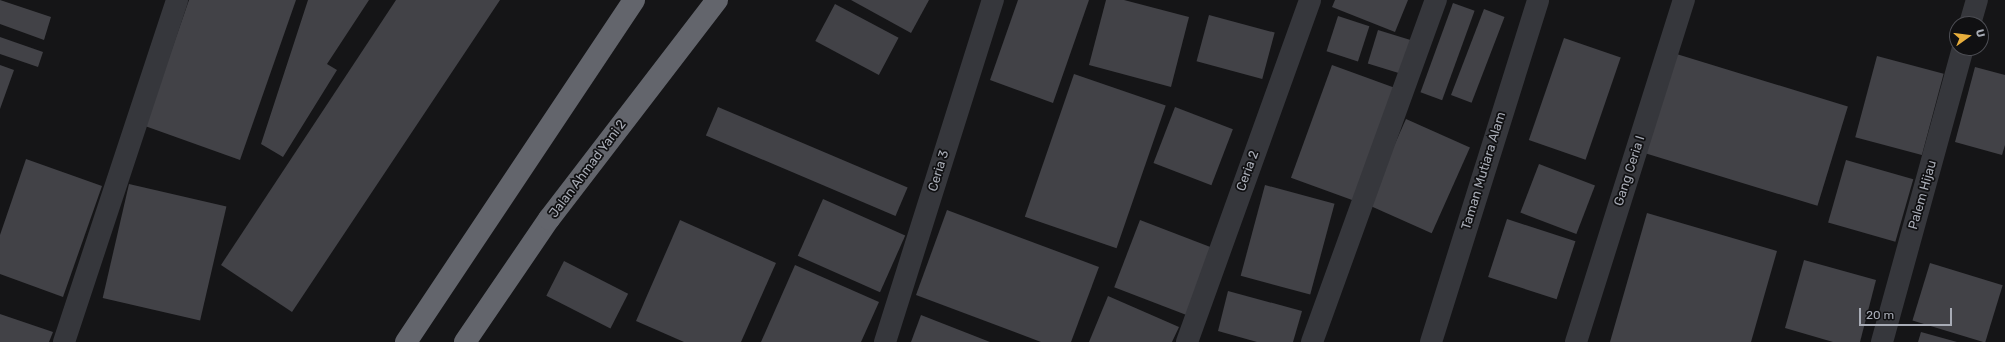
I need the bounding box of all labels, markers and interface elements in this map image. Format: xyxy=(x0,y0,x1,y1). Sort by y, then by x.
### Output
north arrow xyxy=(1949,16,1989,56)
text: U xyxy=(1973,28,1987,39)
street label: Taman Mutiara Alam xyxy=(1459,110,1509,232)
street label: Jalan Ahmad Yani 2 xyxy=(546,117,630,221)
street label: Gang Ceria I xyxy=(1611,134,1649,208)
street label: Ceria 3 xyxy=(925,149,953,193)
street label: Ceria 2 xyxy=(1233,149,1263,193)
street label: Palem Hijau xyxy=(1906,159,1940,231)
scale bar xyxy=(1861,300,1954,326)
text: 20 m xyxy=(1866,308,1894,322)

